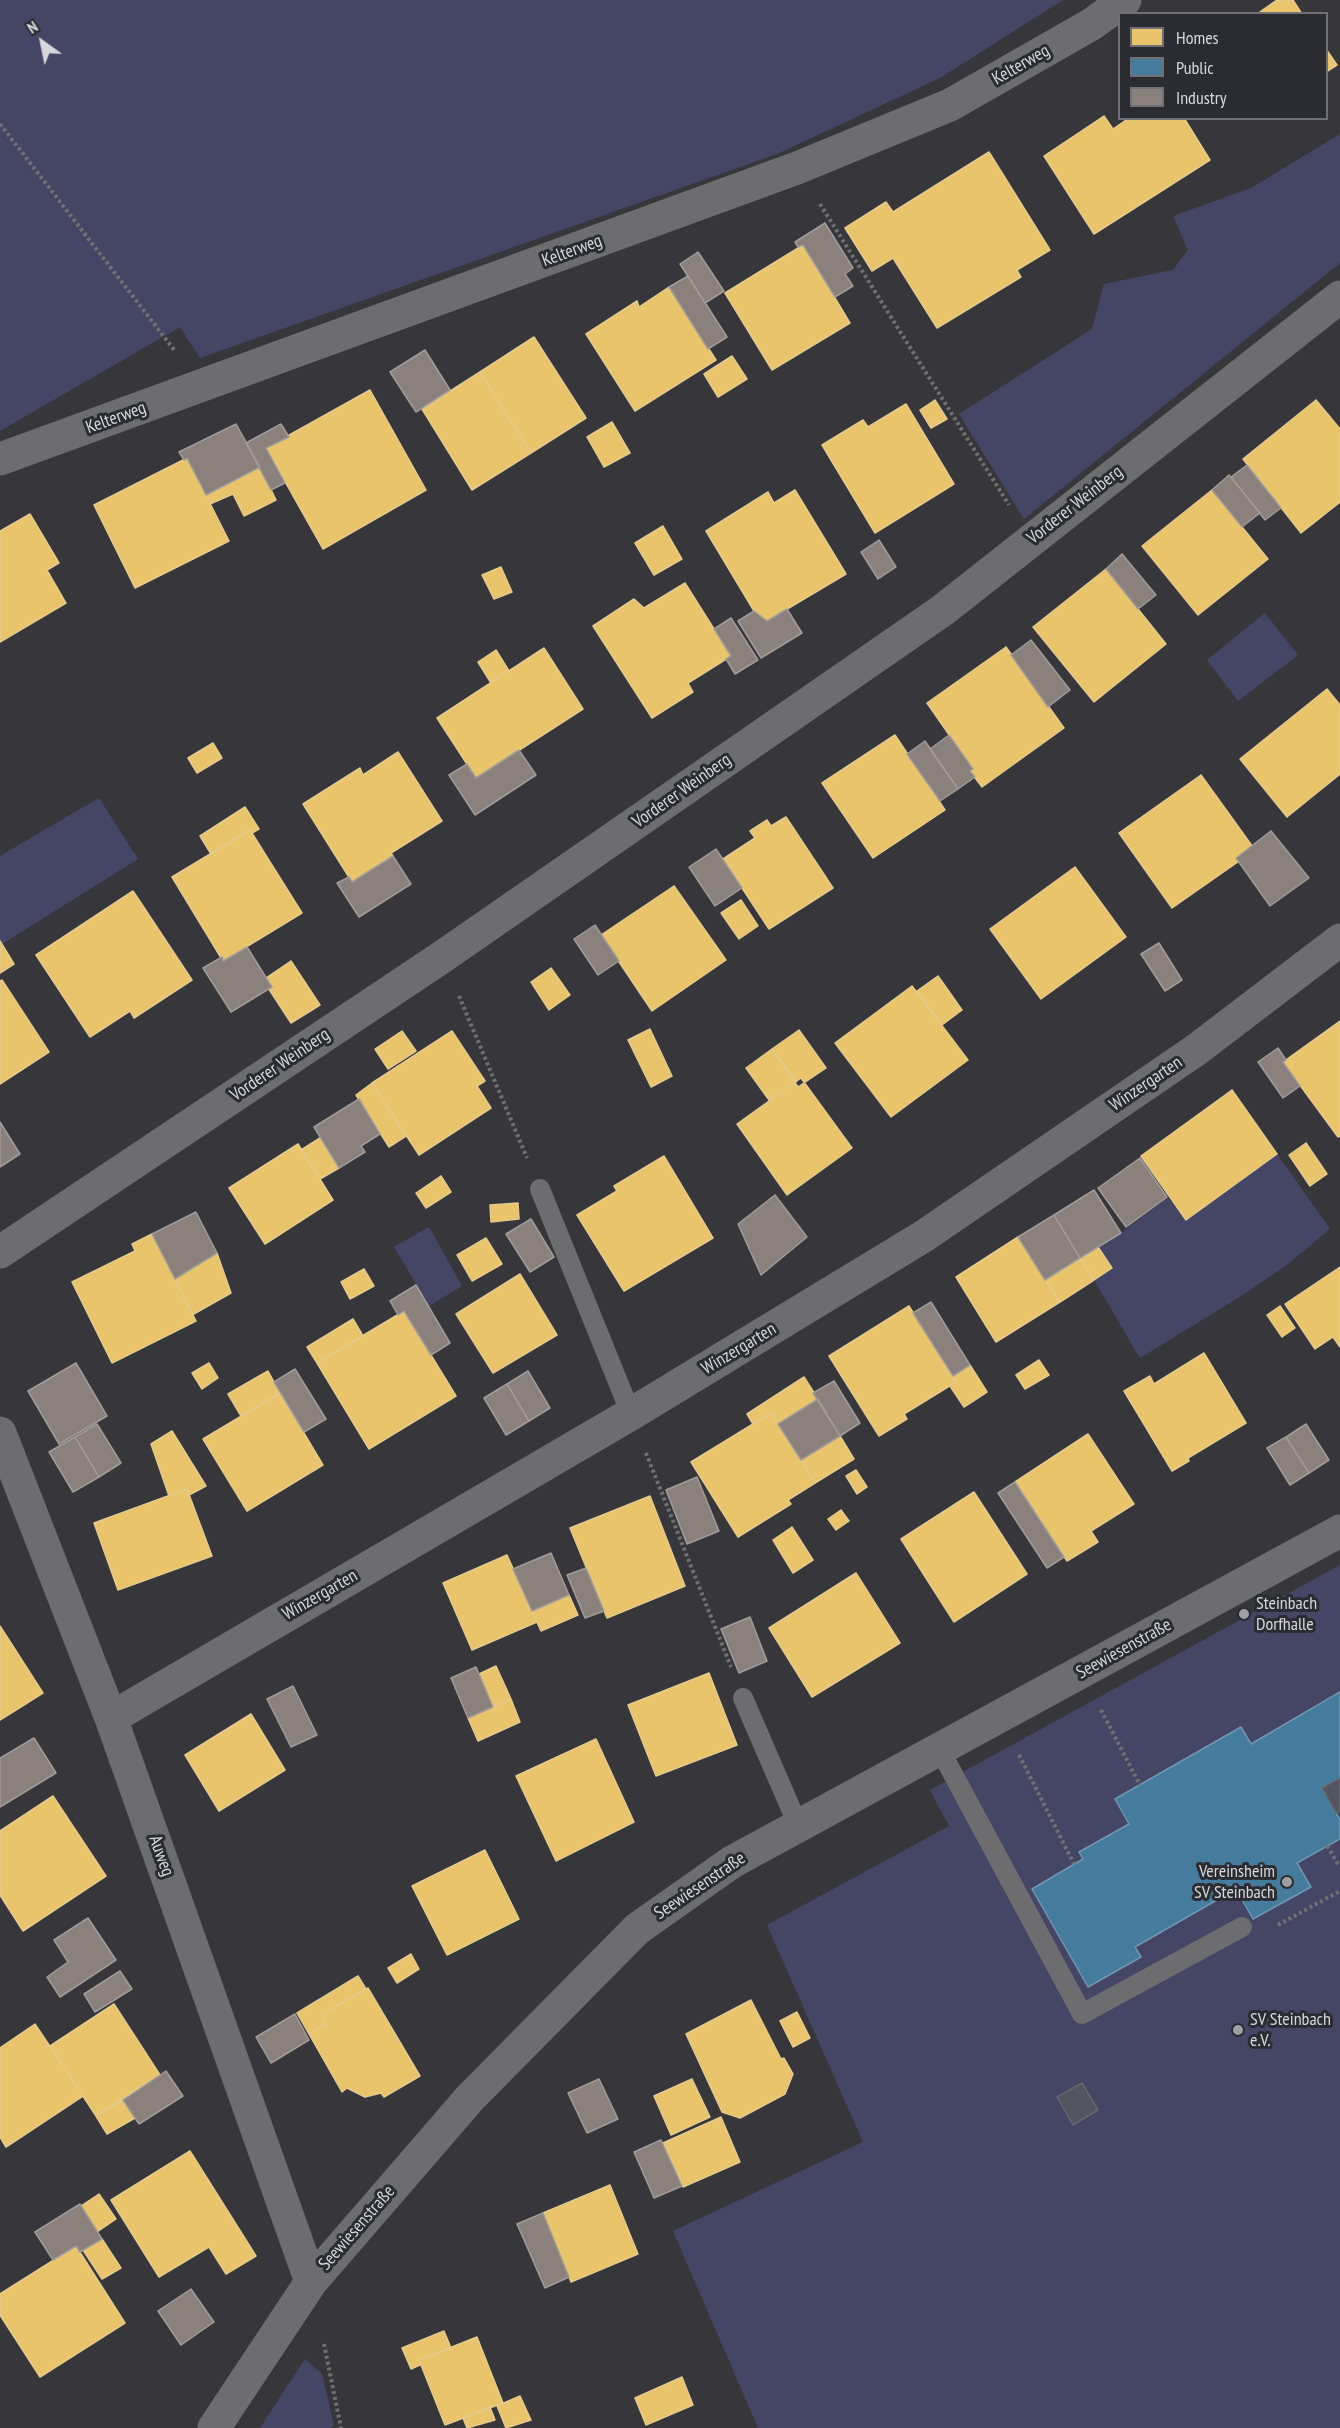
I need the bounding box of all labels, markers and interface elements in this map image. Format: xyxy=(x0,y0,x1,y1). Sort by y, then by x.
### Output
north arrow xyxy=(12,12,72,72)
legend xyxy=(1118,12,1328,120)
text: N xyxy=(23,16,41,38)
text: Homes xyxy=(1176,26,1219,49)
street label: Kelterweg xyxy=(989,40,1053,90)
text: Public xyxy=(1176,56,1214,79)
text: Industry xyxy=(1176,86,1226,109)
street label: Kelterweg xyxy=(539,230,605,272)
street label: Kelterweg xyxy=(83,397,149,439)
street label: Vorderer Weinberg xyxy=(1023,461,1127,549)
street label: Vorderer Weinberg xyxy=(629,749,735,833)
street label: Vorderer Weinberg xyxy=(226,1024,334,1106)
street label: Winzergarten xyxy=(1106,1052,1186,1116)
street label: Winzergarten xyxy=(698,1318,780,1380)
street label: Winzergarten xyxy=(279,1565,361,1625)
place label: Steinbach Dorfhalle xyxy=(1256,1593,1317,1636)
marker: Steinbach Dorfhalle xyxy=(1237,1607,1251,1621)
street label: Seewiesenstraße xyxy=(1073,1614,1175,1684)
street label: Auweg xyxy=(144,1833,178,1879)
street label: Seewiesenstraße xyxy=(650,1848,750,1924)
place label: Vereinsheim SV Steinbach xyxy=(1194,1861,1275,1904)
marker: Vereinsheim SV Steinbach xyxy=(1280,1875,1294,1889)
place label: SV Steinbach e.V. xyxy=(1250,2009,1331,2052)
marker: SV Steinbach e.V. xyxy=(1231,2023,1245,2037)
street label: Seewiesenstraße xyxy=(314,2181,400,2275)

